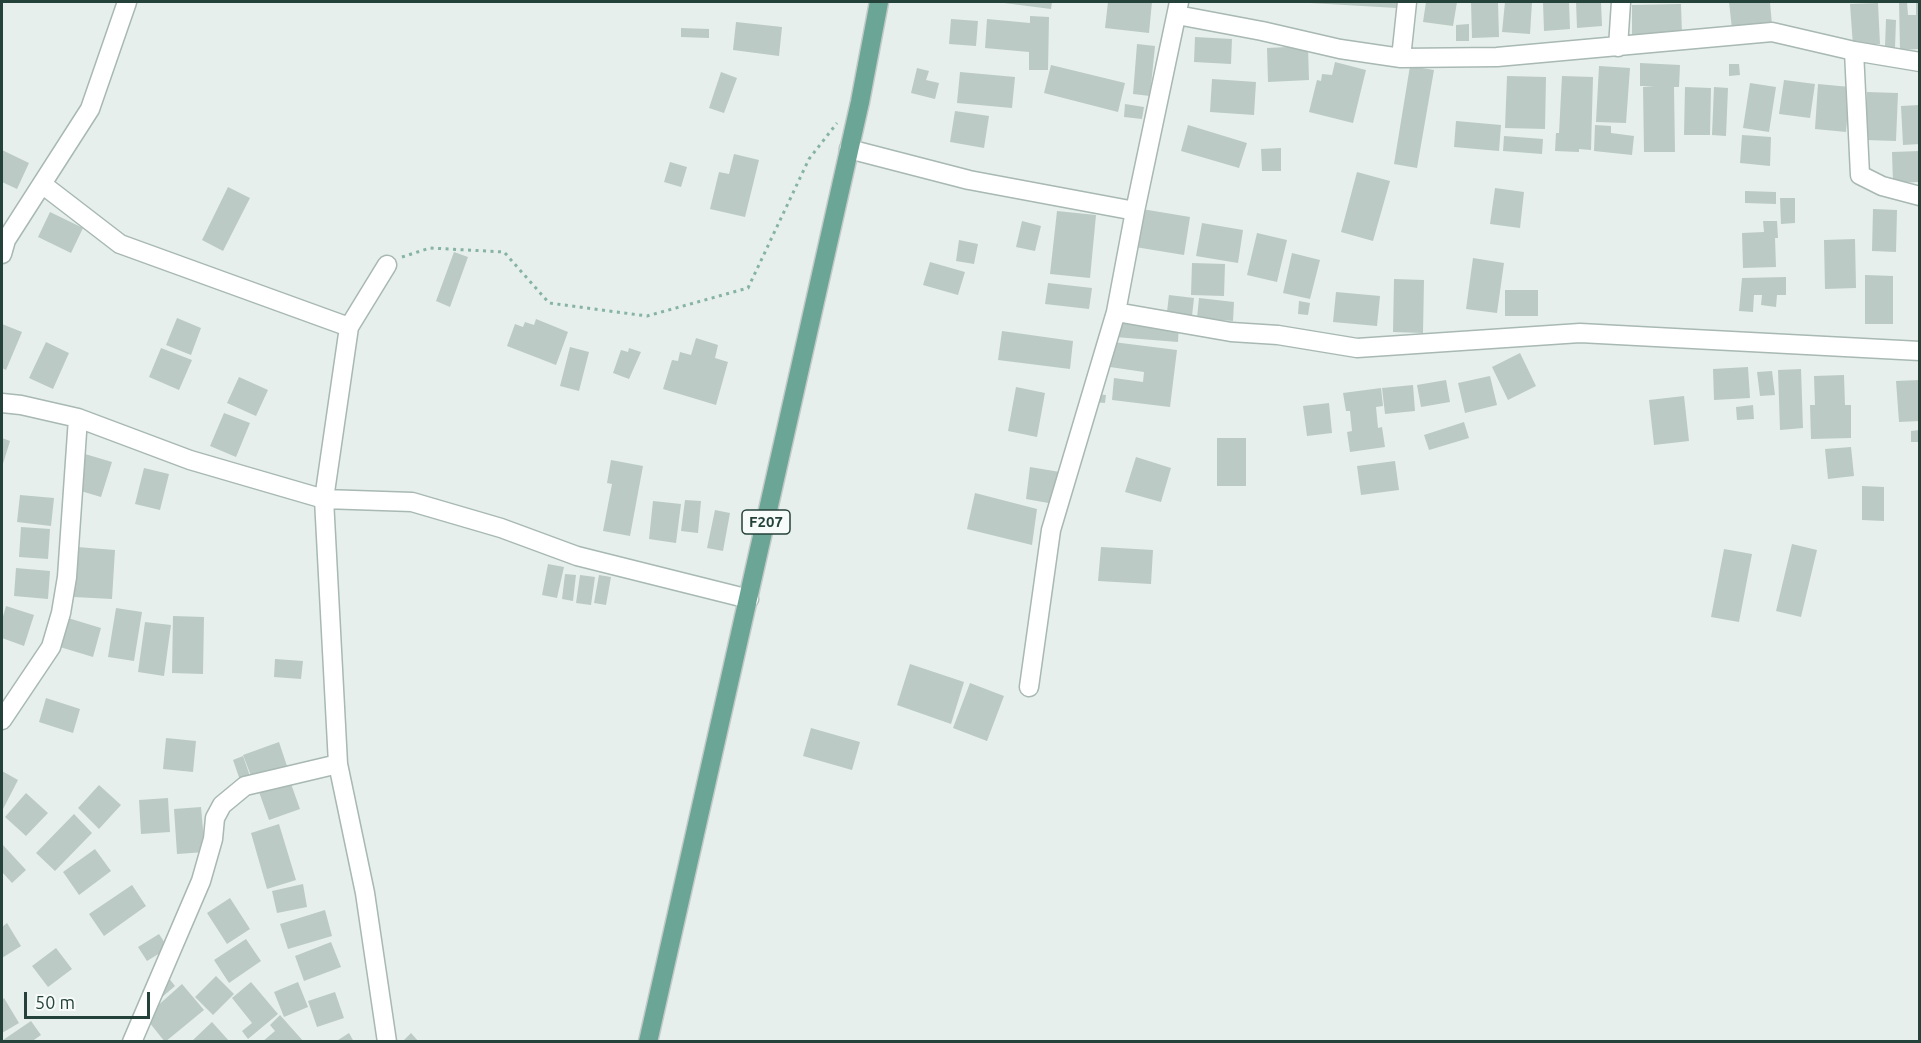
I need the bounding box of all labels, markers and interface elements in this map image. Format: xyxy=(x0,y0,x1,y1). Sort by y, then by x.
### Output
road number: F207 xyxy=(742,510,790,534)
scale bar xyxy=(27,980,153,1018)
text: 50 m xyxy=(35,992,75,1012)

